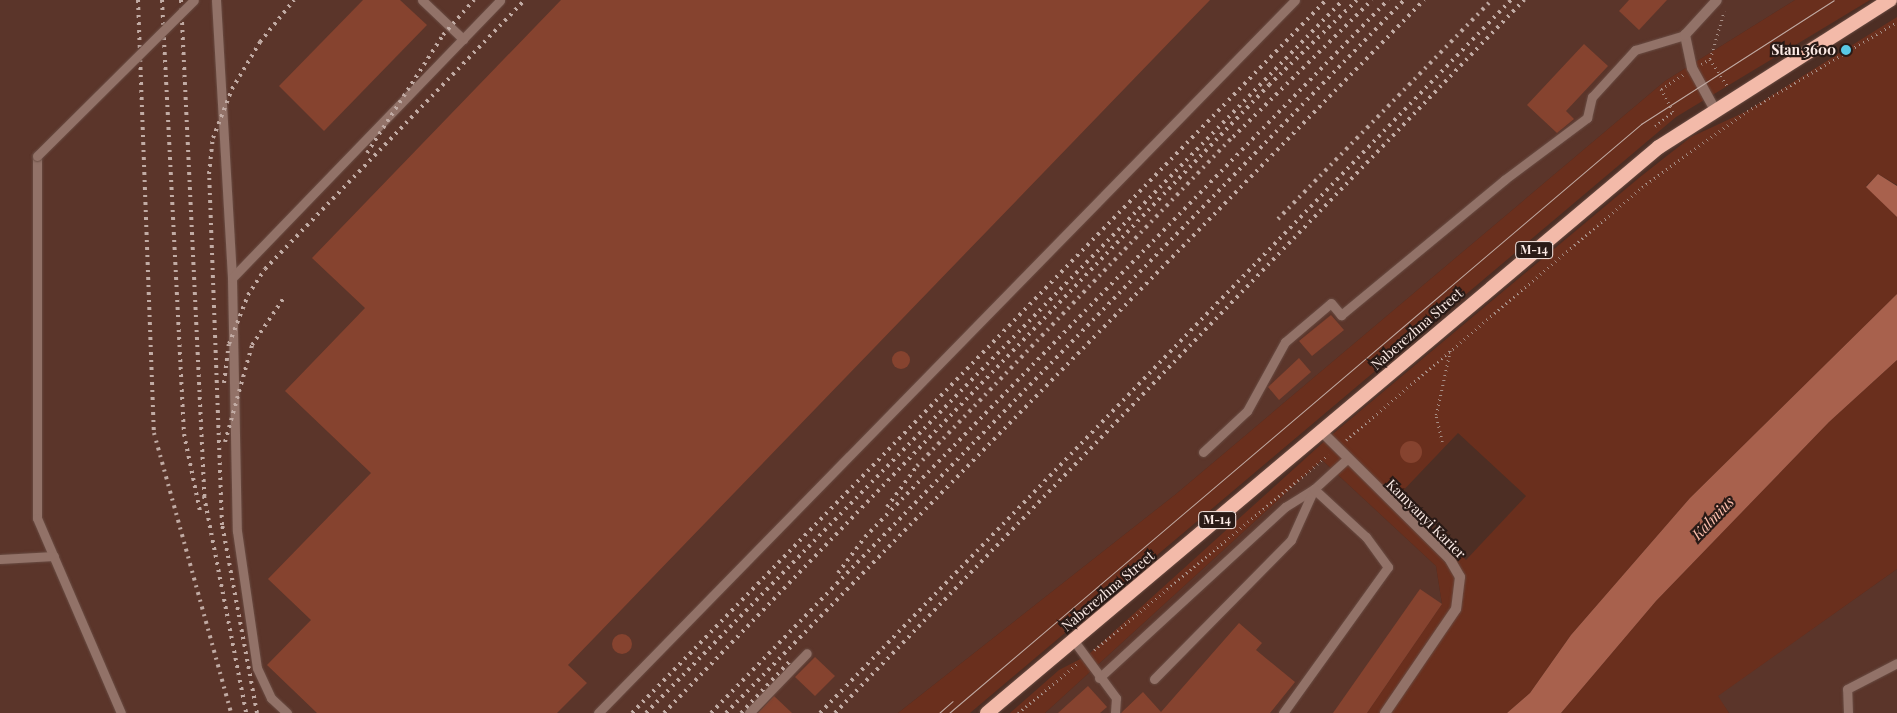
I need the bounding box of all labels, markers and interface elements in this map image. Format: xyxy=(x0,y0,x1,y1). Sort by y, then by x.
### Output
place label: Stan 3600 xyxy=(1771,42,1836,58)
marker: Stan 3600 xyxy=(1840,44,1852,56)
road number: М-14 xyxy=(1514,240,1554,260)
street label: Naberezhna Street xyxy=(1368,285,1466,373)
street label: Kamyanyi Karier xyxy=(1383,476,1469,562)
water label: Kalmius xyxy=(1688,493,1738,543)
road number: М-14 xyxy=(1197,510,1237,530)
street label: Naberezhna Street xyxy=(1058,547,1158,635)

